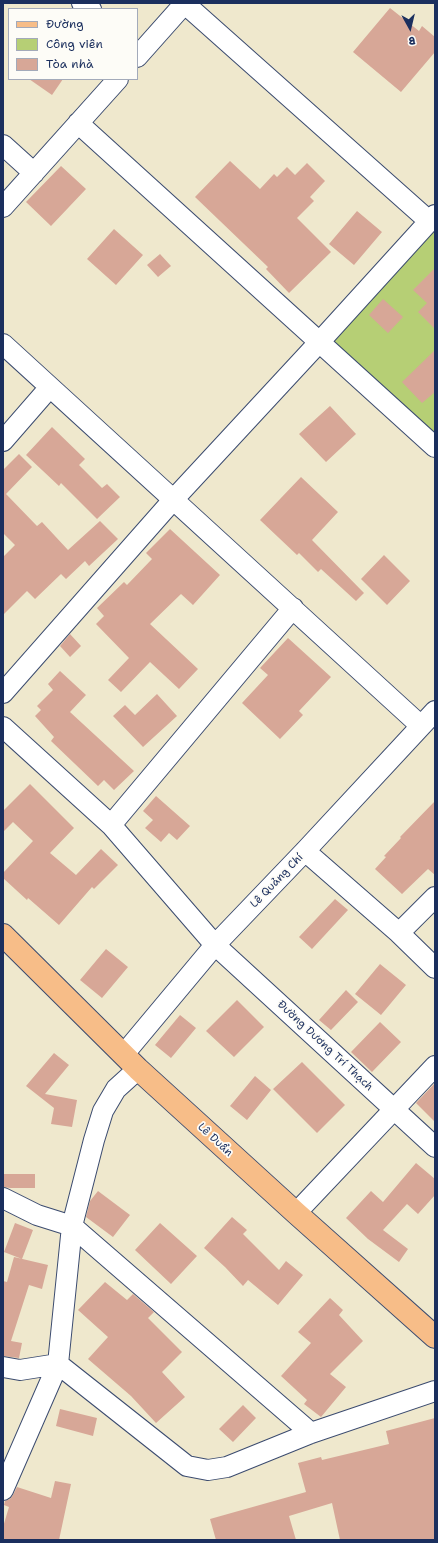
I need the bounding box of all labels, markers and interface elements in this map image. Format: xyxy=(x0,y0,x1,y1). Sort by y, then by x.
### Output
legend xyxy=(8,8,138,80)
north arrow xyxy=(390,8,430,48)
text: Đường xyxy=(46,16,84,32)
text: B xyxy=(407,32,416,48)
text: Công viên xyxy=(46,36,103,52)
text: Tòa nhà xyxy=(46,56,93,72)
street label: Lê Quảng Chí xyxy=(248,851,306,911)
street label: Đường Dương Trí Thạch xyxy=(274,998,376,1094)
street label: Lê Duẩn xyxy=(195,1121,235,1159)

